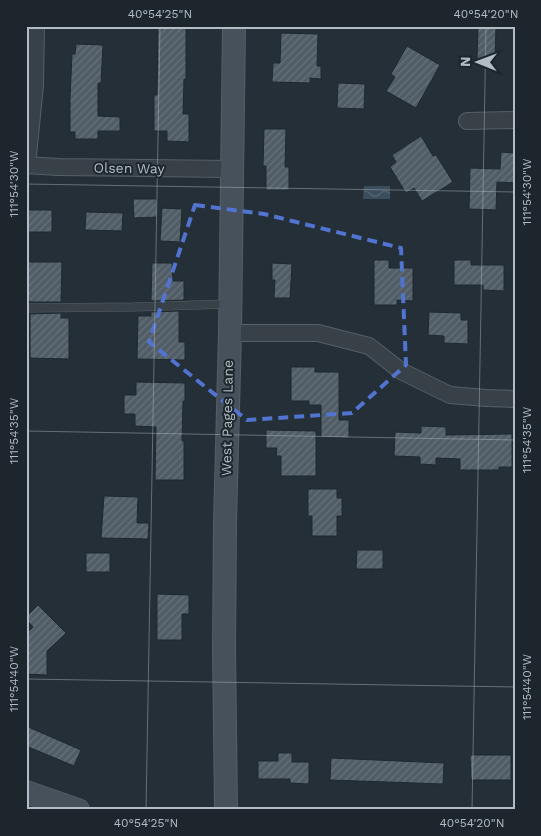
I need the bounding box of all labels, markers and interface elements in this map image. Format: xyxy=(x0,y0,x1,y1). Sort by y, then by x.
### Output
text: 40°54'25"N xyxy=(128,7,192,21)
text: 40°54'20"N xyxy=(454,7,518,21)
north arrow xyxy=(454,38,504,88)
text: N xyxy=(457,56,473,67)
text: 111°54'30"W xyxy=(7,150,21,217)
text: 111°54'30"W xyxy=(520,158,534,225)
street label: Olsen Way xyxy=(93,159,165,177)
street label: West Pages Lane xyxy=(218,360,236,476)
text: 111°54'35"W xyxy=(7,397,21,464)
text: 111°54'35"W xyxy=(520,406,534,473)
text: 111°54'40"W xyxy=(7,645,21,712)
text: 111°54'40"W xyxy=(520,653,534,720)
text: 40°54'25"N xyxy=(114,816,178,830)
text: 40°54'20"N xyxy=(440,816,504,830)

